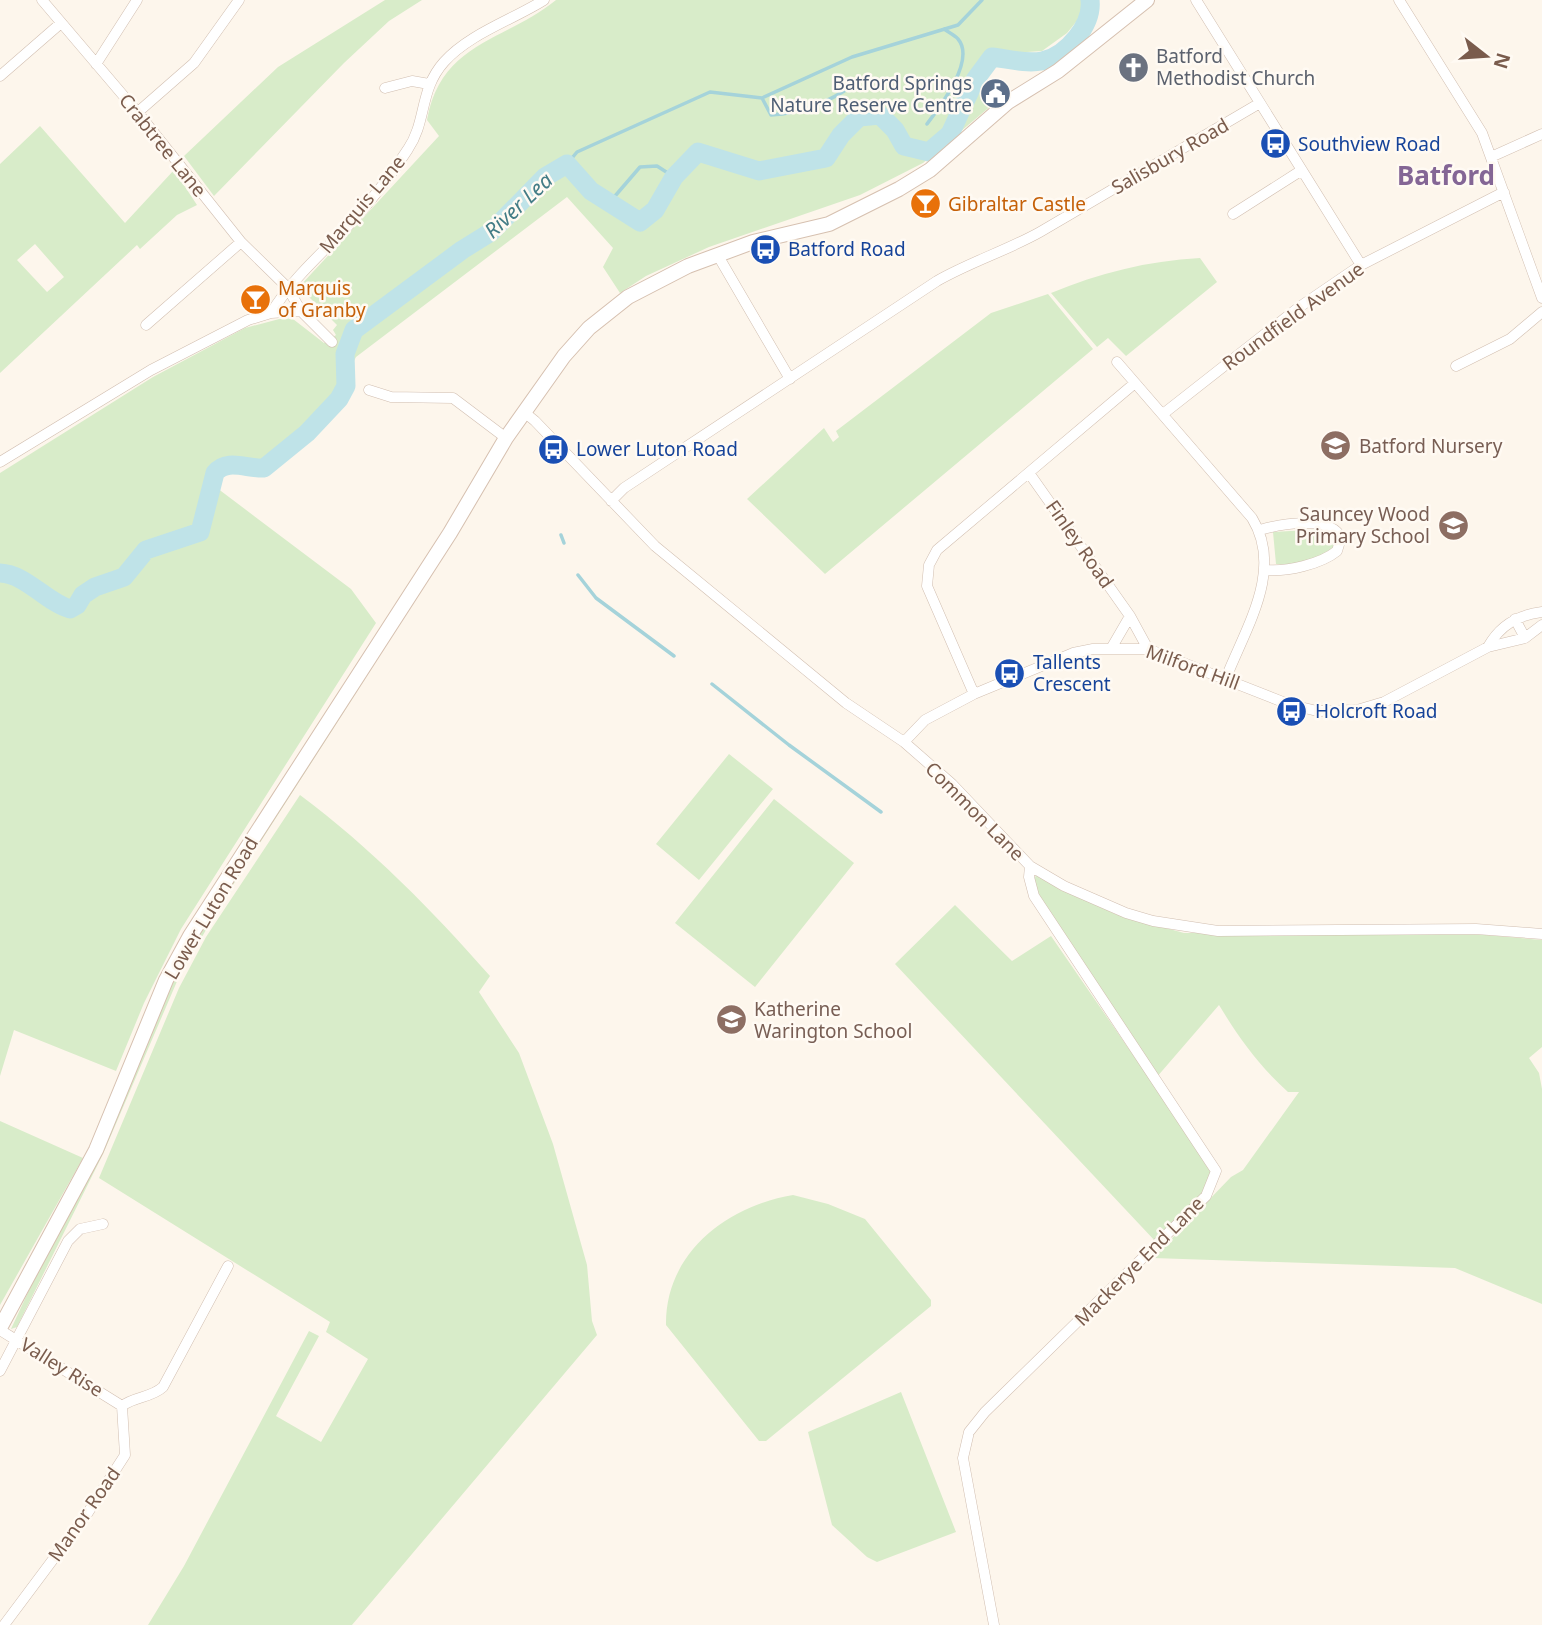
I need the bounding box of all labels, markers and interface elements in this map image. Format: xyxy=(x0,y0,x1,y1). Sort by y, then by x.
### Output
north arrow xyxy=(1451,21,1521,91)
place label: Batford Methodist Church xyxy=(1156,43,1315,91)
church icon: Batford Methodist Church xyxy=(1116,50,1150,84)
text: N xyxy=(1488,50,1517,72)
place label: Batford Springs Nature Reserve Centre xyxy=(770,70,972,118)
public building icon: Batford Springs Nature Reserve Centre xyxy=(978,77,1012,111)
street label: Crabtree Lane xyxy=(113,88,213,202)
street label: Salisbury Road xyxy=(1107,112,1233,200)
bus stop icon: Southview Road xyxy=(1258,127,1292,161)
place label: Southview Road xyxy=(1298,131,1441,157)
street label: Marquis Lane xyxy=(313,149,411,259)
district label: Batford xyxy=(1397,157,1495,193)
water label: River Lea xyxy=(478,166,558,244)
bar icon: Gibraltar Castle xyxy=(908,187,942,221)
place label: Gibraltar Castle xyxy=(948,191,1086,217)
bus stop icon: Batford Road xyxy=(748,232,782,266)
place label: Batford Road xyxy=(788,236,906,262)
street label: Roundfield Avenue xyxy=(1217,256,1369,376)
place label: Marquis of Granby xyxy=(278,275,366,323)
bar icon: Marquis of Granby xyxy=(238,282,272,316)
school or university icon: Batford Nursery xyxy=(1319,429,1353,463)
bus stop icon: Lower Luton Road xyxy=(536,432,570,466)
place label: Batford Nursery xyxy=(1359,433,1503,459)
place label: Lower Luton Road xyxy=(576,436,738,462)
street label: Finley Road xyxy=(1040,495,1120,593)
place label: Sauncey Wood Primary School xyxy=(1296,501,1430,549)
school or university icon: Sauncey Wood Primary School xyxy=(1436,508,1470,542)
street label: Milford Hill xyxy=(1143,638,1243,696)
place label: Tallents Crescent xyxy=(1033,649,1111,697)
bus stop icon: Tallents Crescent xyxy=(993,656,1027,690)
bus stop icon: Holcroft Road xyxy=(1275,694,1309,728)
place label: Holcroft Road xyxy=(1315,698,1438,724)
street label: Common Lane xyxy=(920,756,1030,866)
street label: Lower Luton Road xyxy=(158,832,264,984)
place label: Katherine Warington School xyxy=(754,996,912,1044)
school or university icon: Katherine Warington School xyxy=(714,1003,748,1037)
street label: Mackerye End Lane xyxy=(1069,1191,1209,1331)
street label: Valley Rise xyxy=(16,1331,108,1403)
street label: Manor Road xyxy=(42,1462,126,1566)

